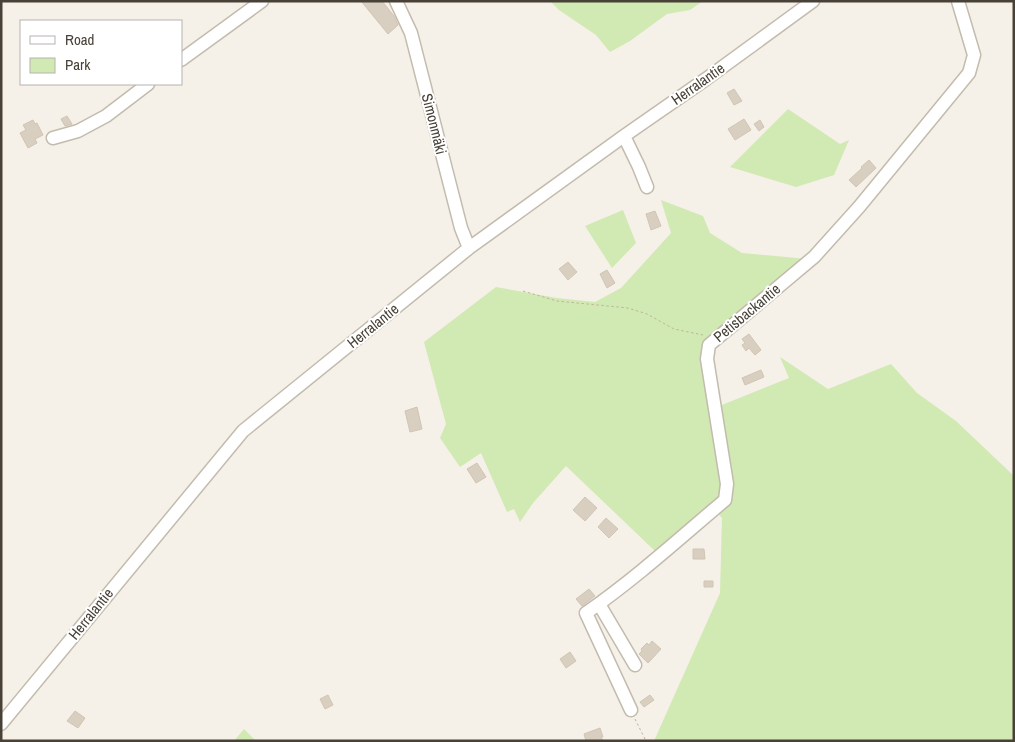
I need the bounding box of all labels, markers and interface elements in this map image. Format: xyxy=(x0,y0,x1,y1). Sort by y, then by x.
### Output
legend xyxy=(20,20,182,85)
text: Road xyxy=(65,29,94,50)
text: Park xyxy=(65,54,91,75)
street label: Herralantie xyxy=(667,57,729,110)
street label: Simonmäki xyxy=(417,91,452,157)
street label: Petisbackantie xyxy=(709,278,785,347)
street label: Herralantie xyxy=(342,298,403,353)
street label: Herralantie xyxy=(63,583,118,644)

